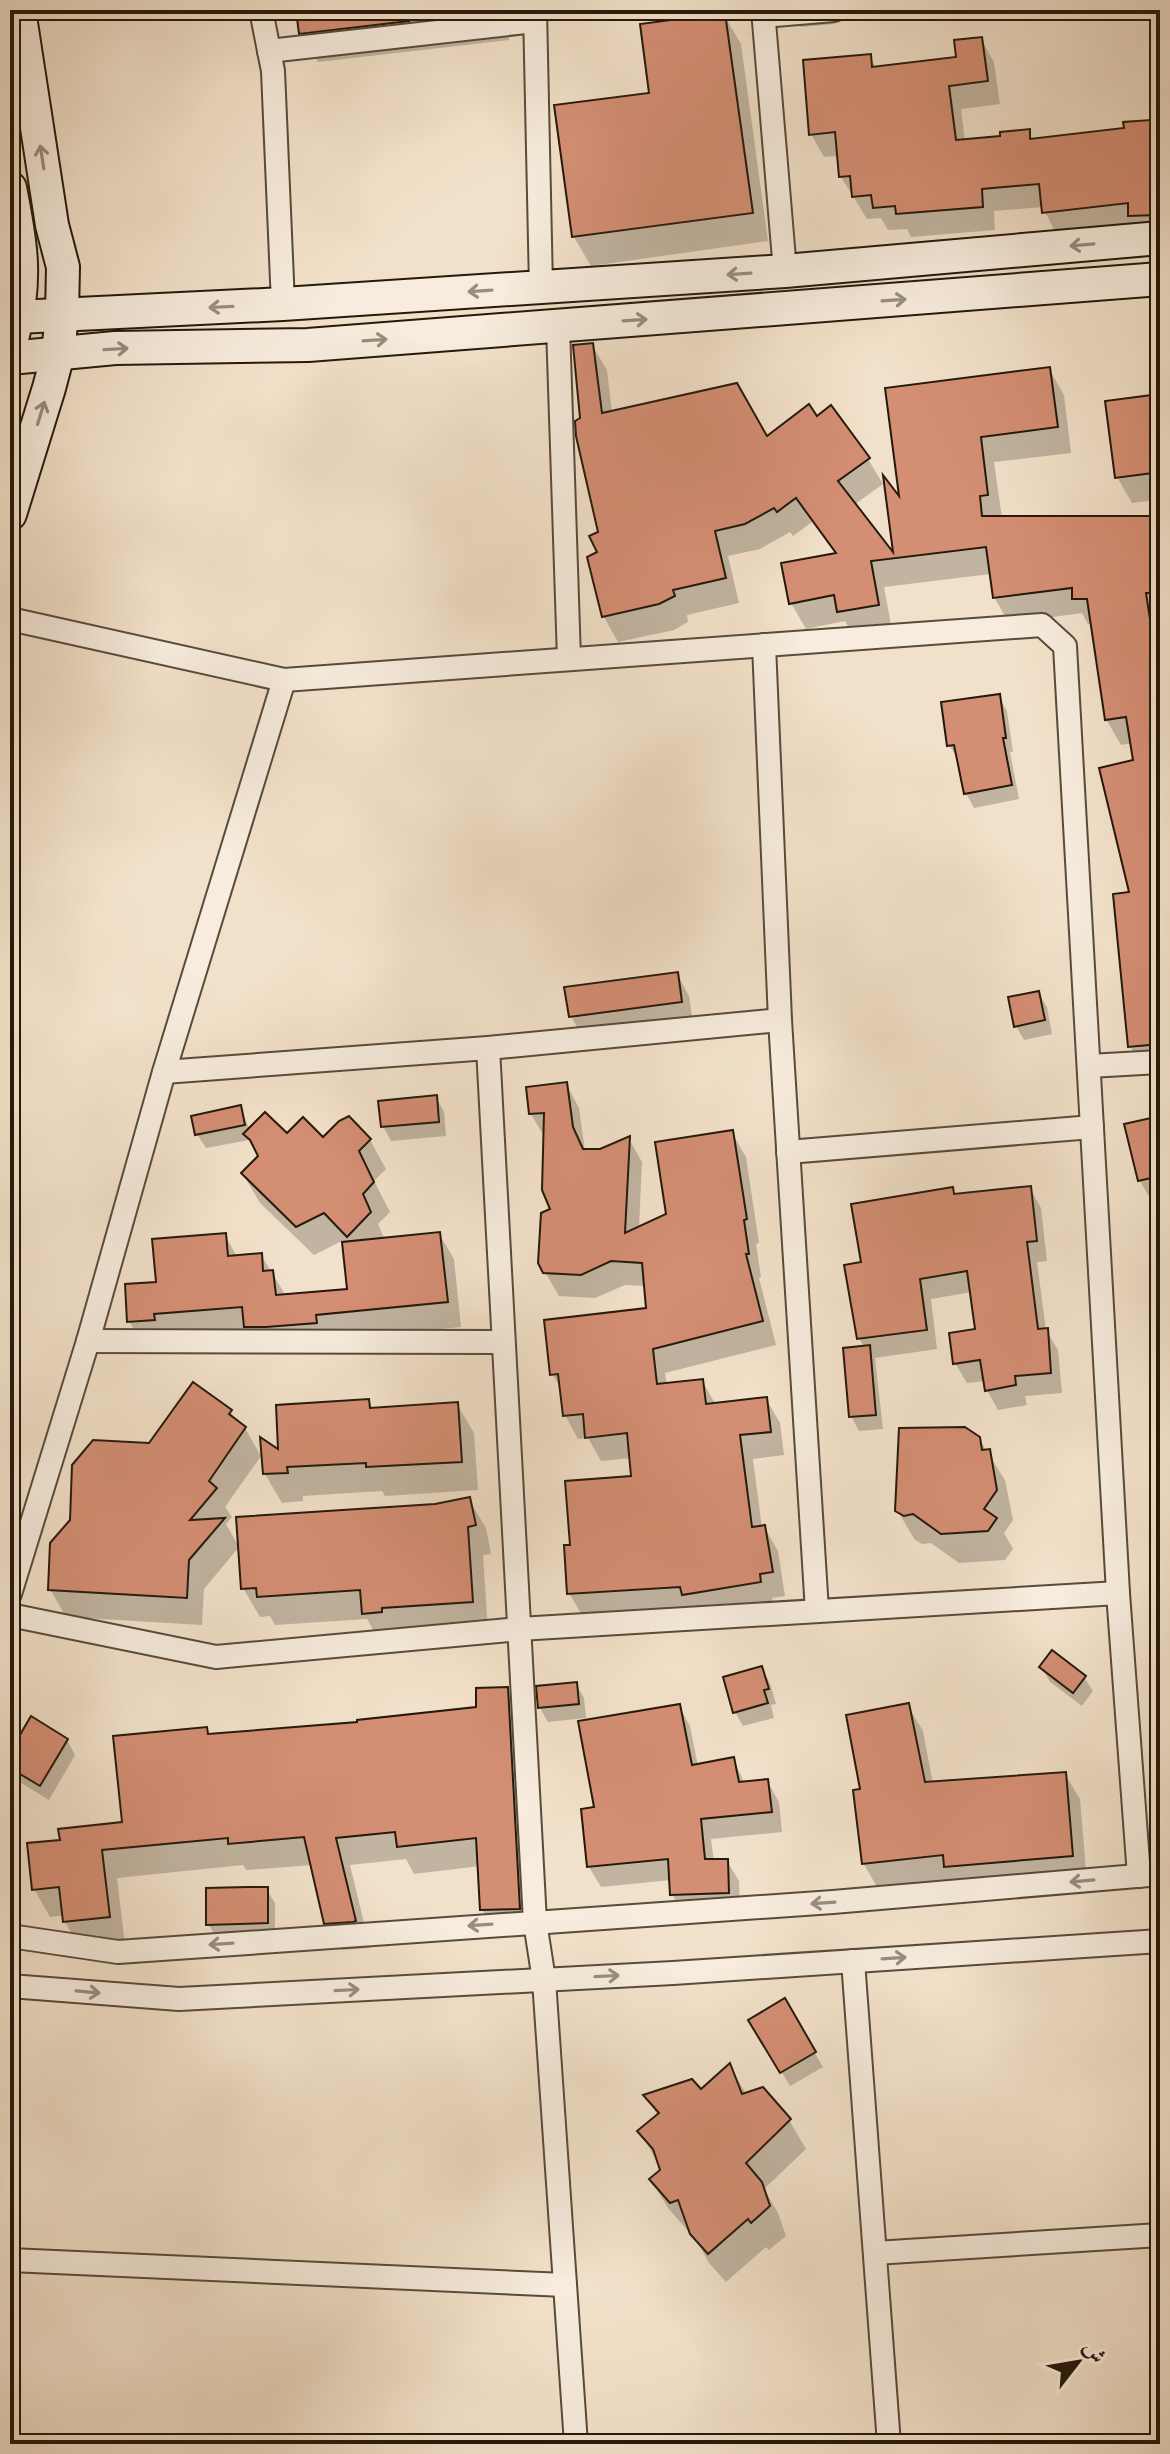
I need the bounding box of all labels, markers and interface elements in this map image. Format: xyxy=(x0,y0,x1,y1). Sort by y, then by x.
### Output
one-way arrow xyxy=(34,145,49,170)
one-way arrow xyxy=(1069,238,1096,253)
one-way arrow xyxy=(727,267,753,282)
one-way arrow xyxy=(467,284,494,299)
one-way arrow xyxy=(880,292,907,307)
one-way arrow xyxy=(208,299,235,314)
one-way arrow xyxy=(621,312,648,327)
one-way arrow xyxy=(361,332,388,347)
one-way arrow xyxy=(102,341,129,356)
one-way arrow xyxy=(35,400,50,425)
one-way arrow xyxy=(1069,1873,1096,1888)
one-way arrow xyxy=(810,1896,837,1911)
one-way arrow xyxy=(467,1918,494,1933)
one-way arrow xyxy=(208,1937,235,1952)
one-way arrow xyxy=(880,1950,907,1965)
one-way arrow xyxy=(593,1969,620,1984)
one-way arrow xyxy=(333,1983,360,1998)
one-way arrow xyxy=(74,1985,101,2000)
north arrow xyxy=(1038,2322,1118,2402)
text: ش xyxy=(1077,2336,1111,2369)

